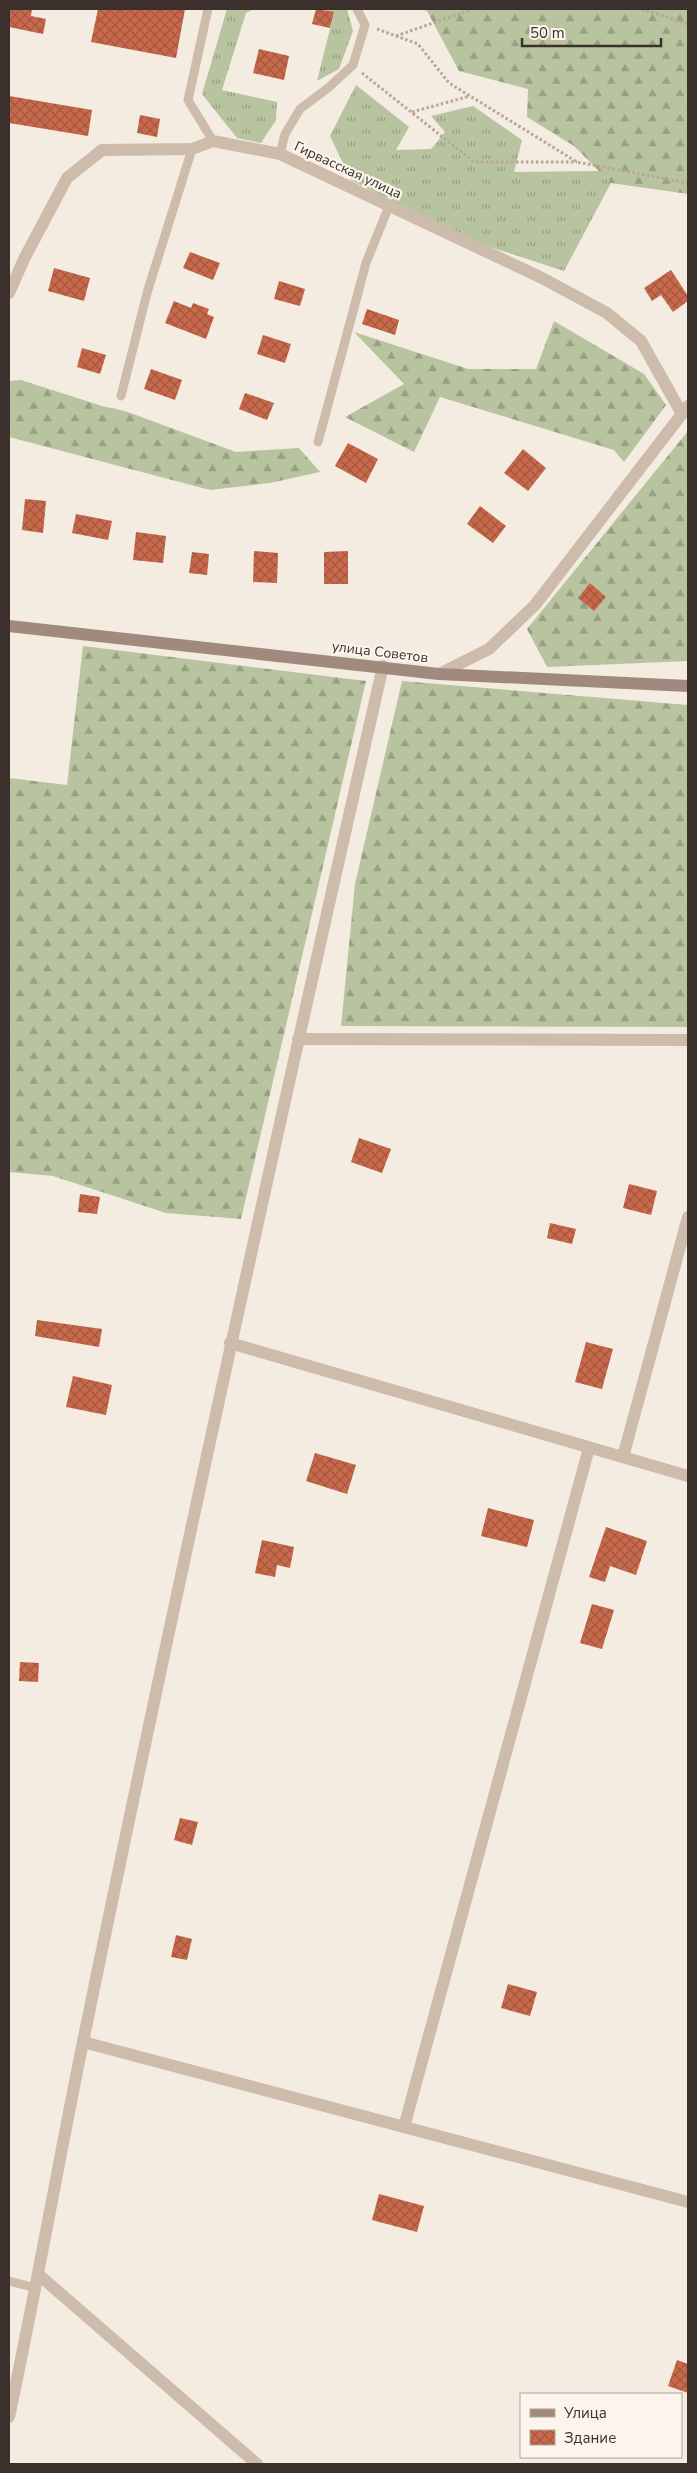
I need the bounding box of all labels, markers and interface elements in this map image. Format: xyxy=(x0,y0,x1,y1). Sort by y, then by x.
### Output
scale bar xyxy=(522,15,661,47)
text: 50 m xyxy=(530,23,565,43)
street label: Гирвасская улица xyxy=(291,137,405,203)
street label: улица Советов xyxy=(331,637,430,667)
legend xyxy=(520,2393,682,2458)
text: Улица xyxy=(563,2403,607,2423)
text: Здание xyxy=(564,2428,616,2448)

